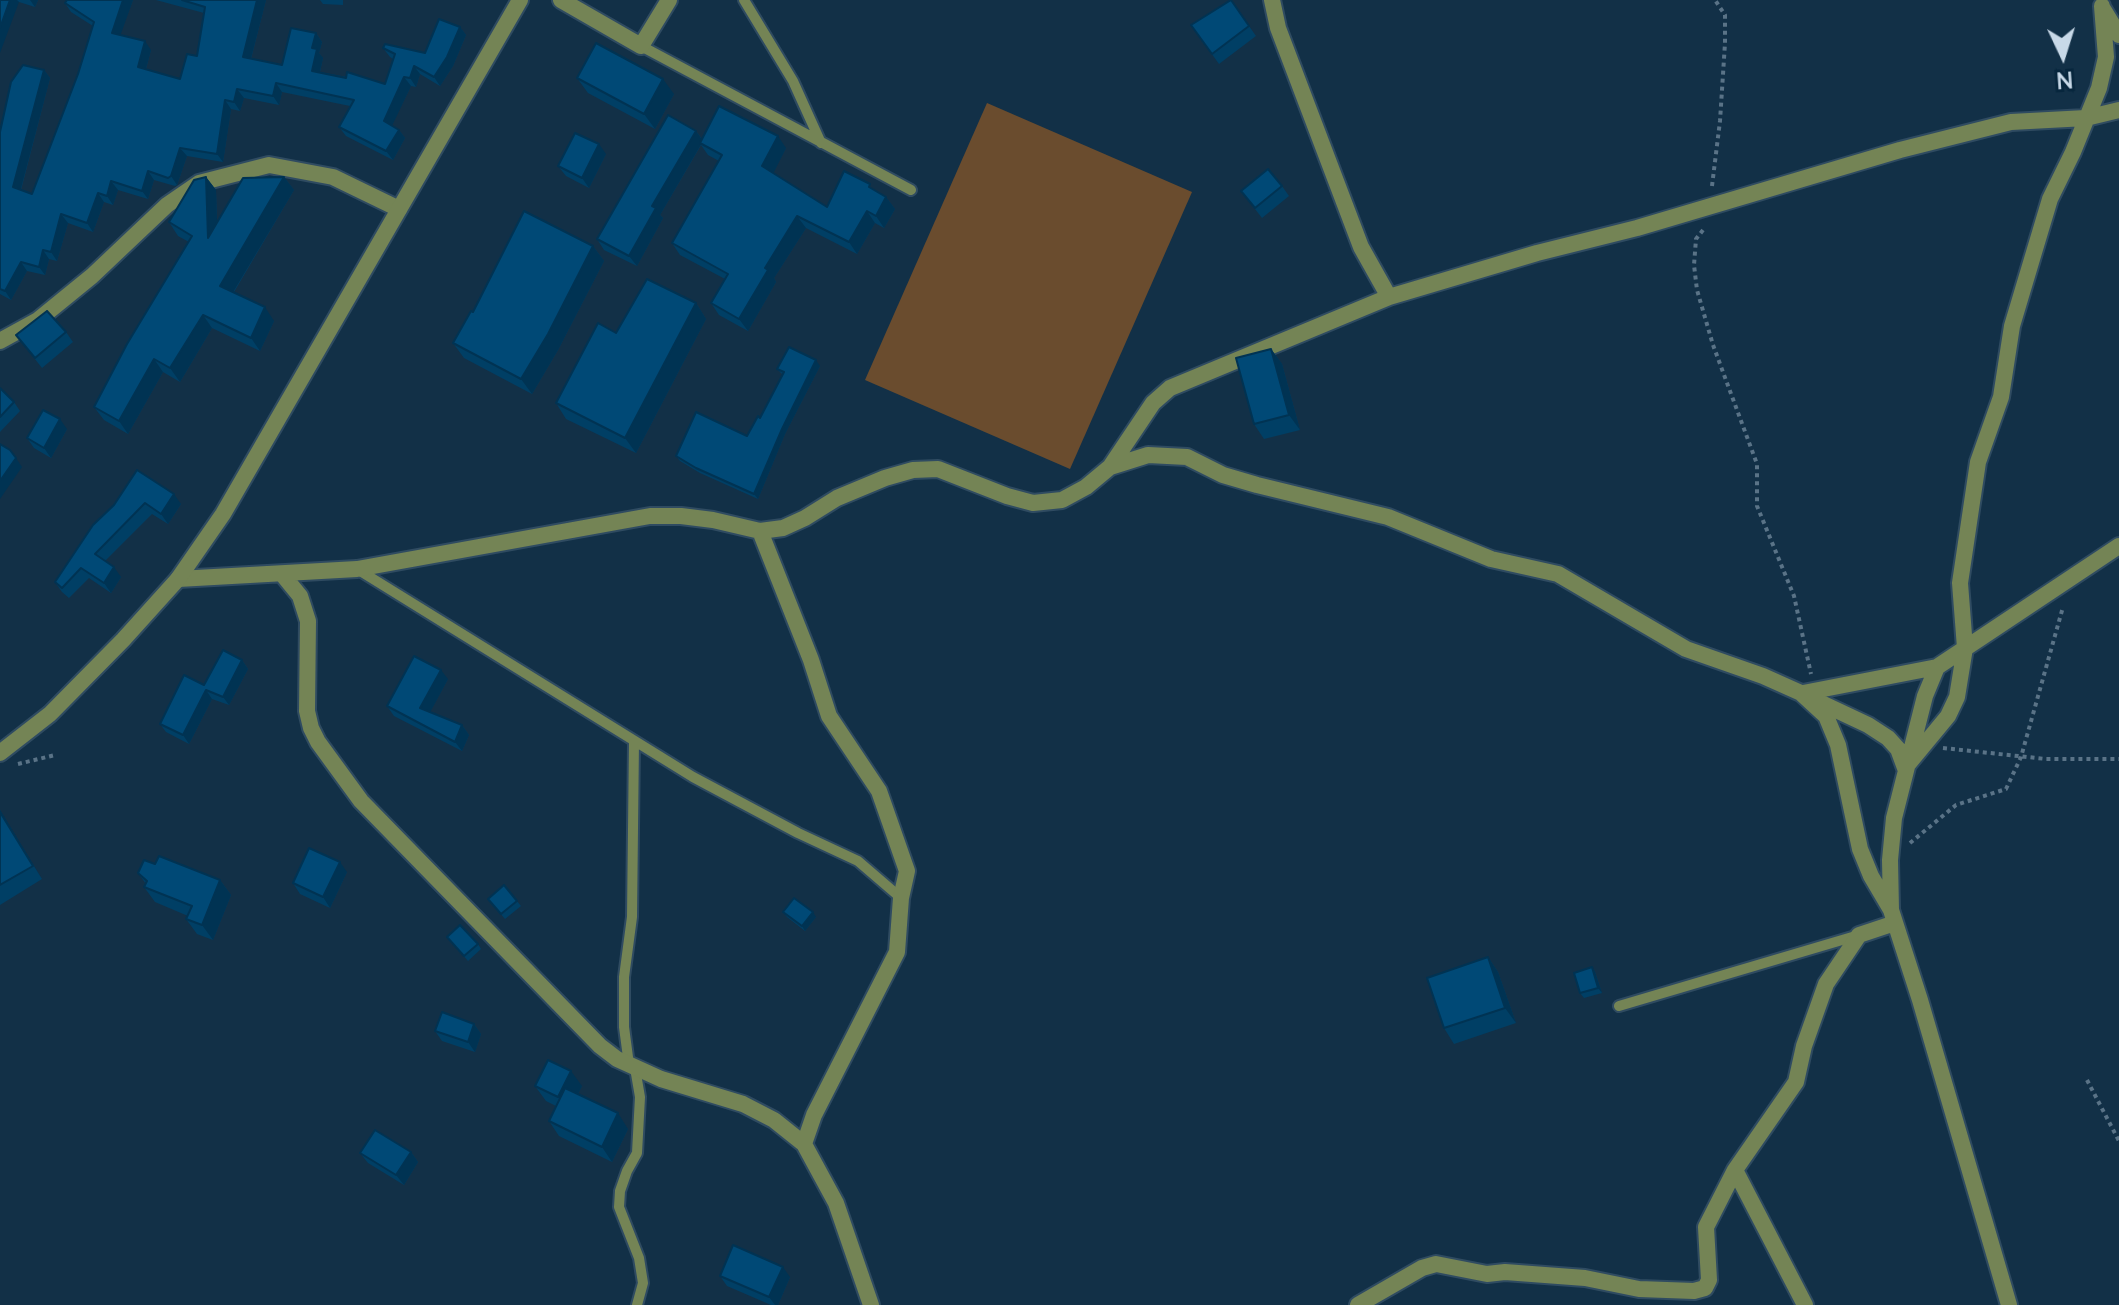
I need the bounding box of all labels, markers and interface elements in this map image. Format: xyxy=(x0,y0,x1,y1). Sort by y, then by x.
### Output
north arrow xyxy=(2023,16,2103,96)
text: N xyxy=(2055,66,2074,94)

